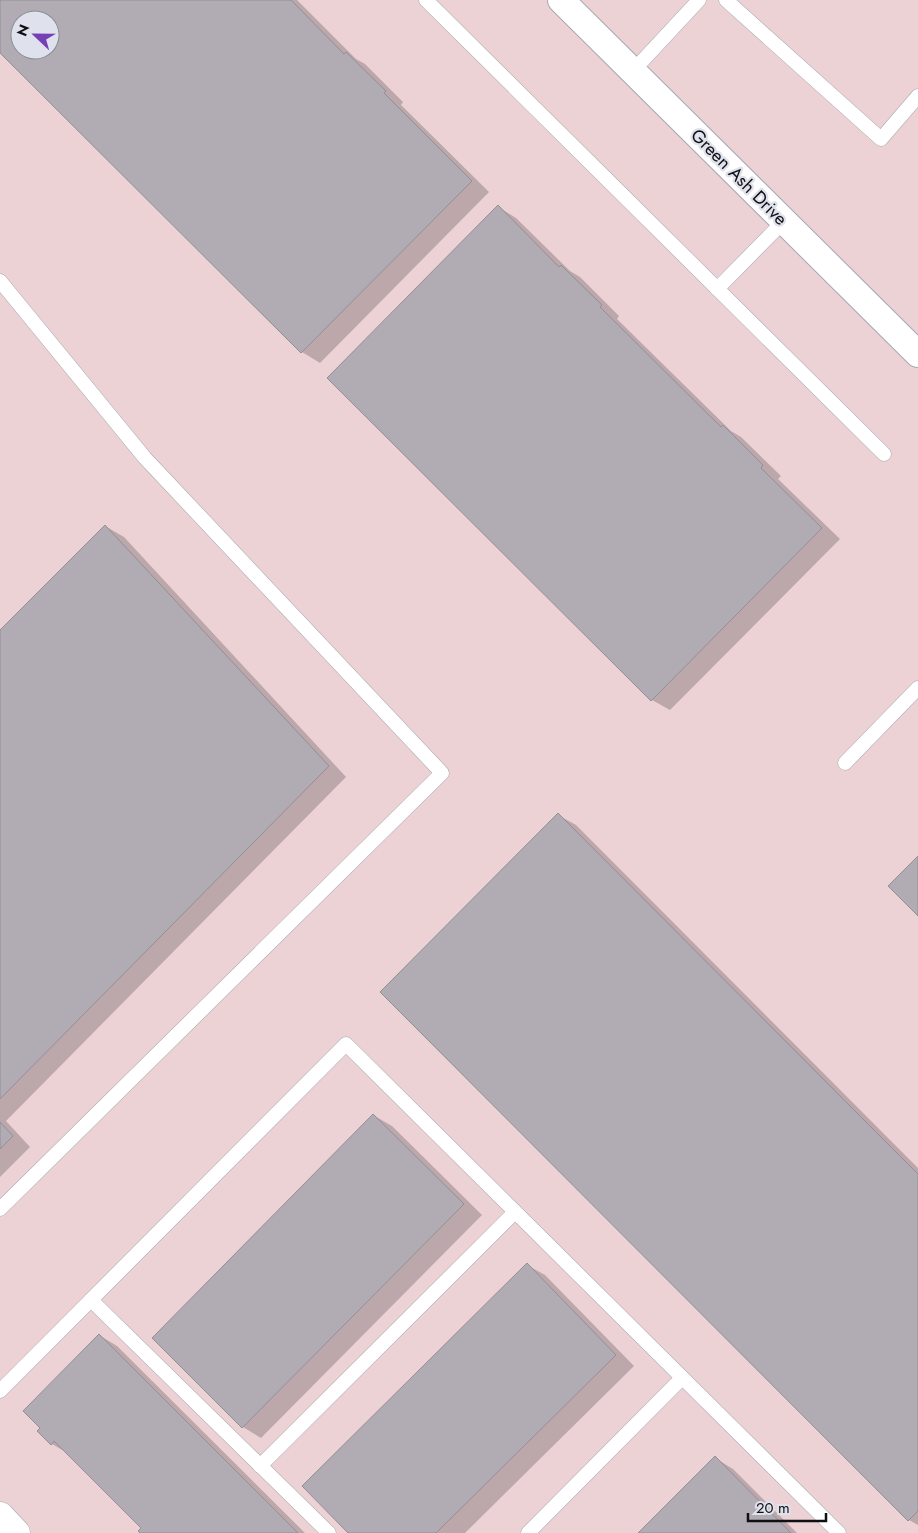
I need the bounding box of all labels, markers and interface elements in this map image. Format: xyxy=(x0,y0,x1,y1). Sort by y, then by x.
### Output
north arrow xyxy=(10,10,60,60)
text: N xyxy=(12,21,34,39)
street label: Green Ash Drive xyxy=(685,123,793,231)
scale bar xyxy=(748,1490,826,1522)
text: 20 m xyxy=(756,1497,790,1519)

